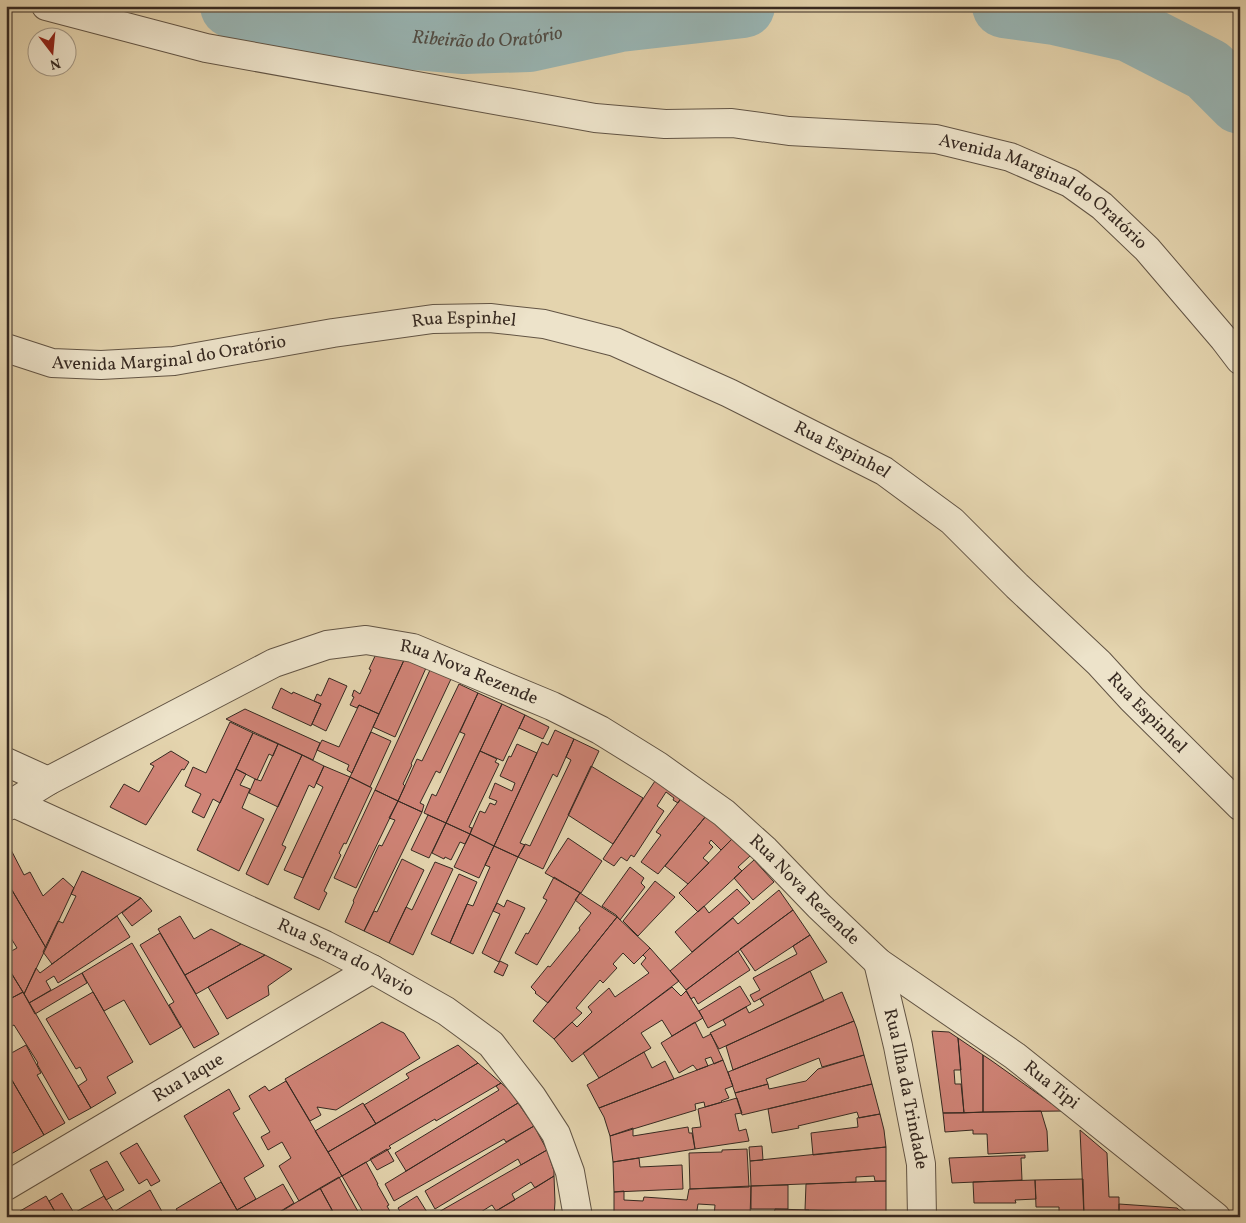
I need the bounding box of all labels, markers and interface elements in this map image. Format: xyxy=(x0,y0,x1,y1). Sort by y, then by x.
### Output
water label: Ribeirão do Oratório xyxy=(411,20,565,55)
north arrow xyxy=(28,28,78,78)
text: N xyxy=(48,53,63,74)
street label: Avenida Marginal do Oratório xyxy=(936,128,1153,255)
street label: Rua Espinhel xyxy=(410,305,518,334)
street label: Avenida Marginal do Oratório xyxy=(51,329,288,378)
street label: Rua Espinhel xyxy=(790,415,896,484)
street label: Rua Nova Rezende xyxy=(398,633,542,711)
street label: Rua Espinhel xyxy=(1101,667,1193,759)
street label: Rua Nova Rezende xyxy=(743,829,865,951)
street label: Rua Serra do Navio xyxy=(273,912,419,1003)
street label: Rua Ilha da Trindade xyxy=(877,1006,934,1170)
street label: Rua Iaque xyxy=(148,1047,229,1109)
street label: Rua Tipi xyxy=(1018,1055,1085,1115)

